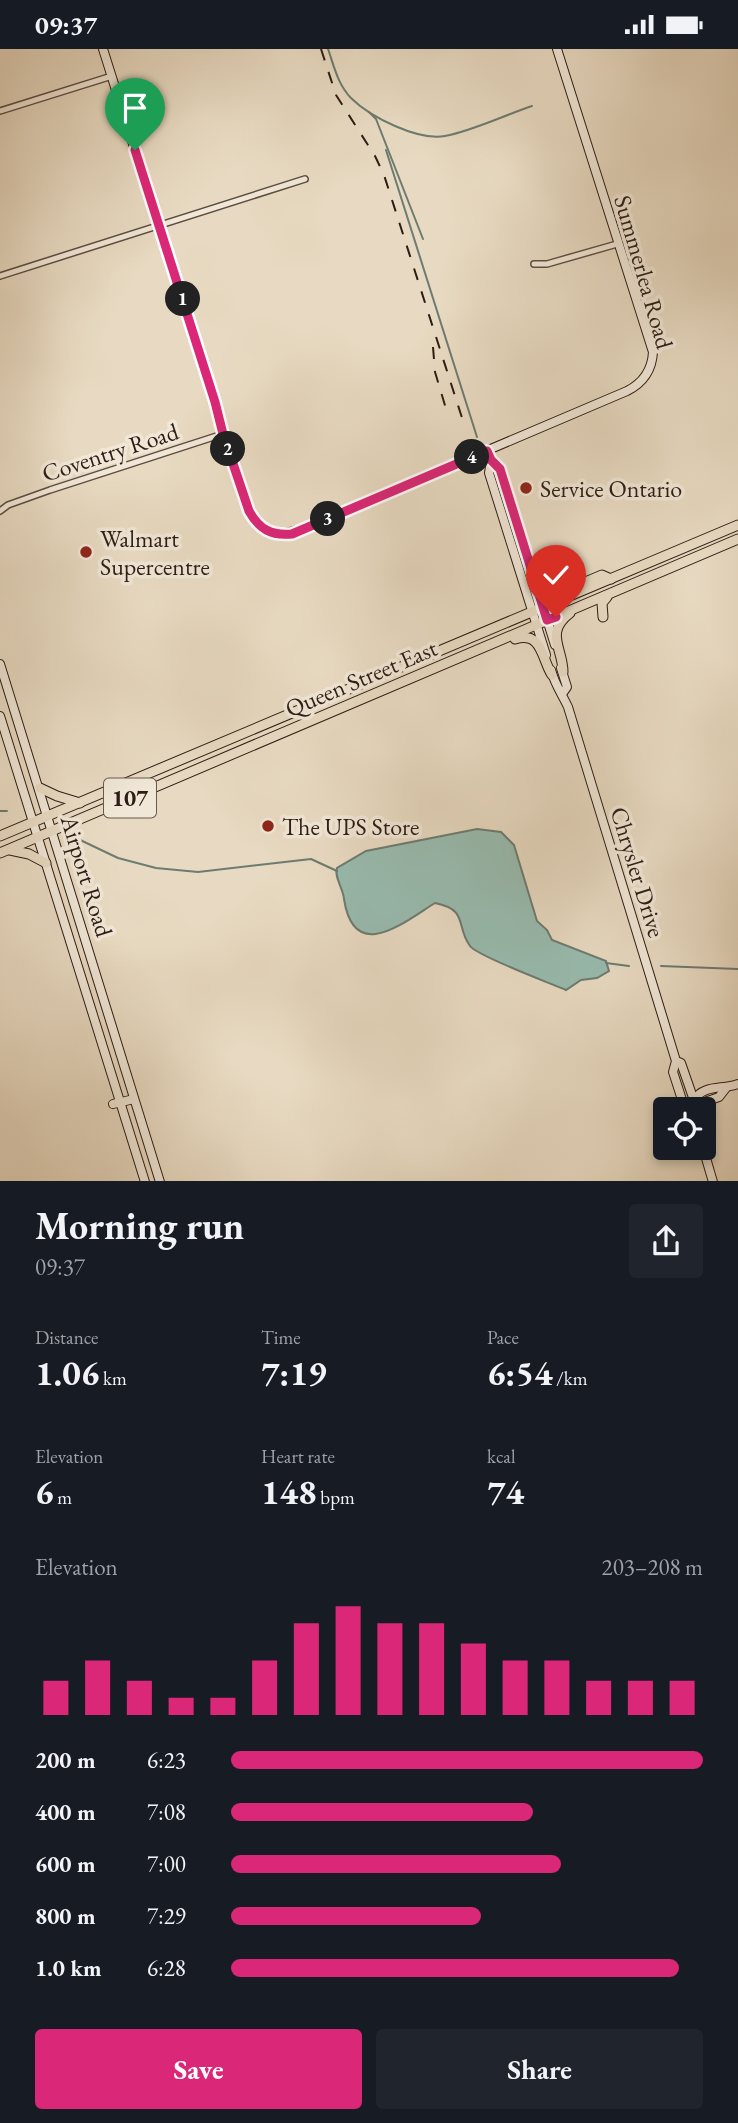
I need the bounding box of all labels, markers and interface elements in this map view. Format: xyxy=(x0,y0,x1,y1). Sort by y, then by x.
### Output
text: 09:37 xyxy=(35,8,97,42)
pin xyxy=(105,78,165,150)
icon: arrive xyxy=(116,89,154,127)
street label: Summerlea Road xyxy=(607,192,681,353)
pin: 1 xyxy=(166,281,200,317)
text: 1 xyxy=(177,286,188,311)
street label: Coventry Road xyxy=(38,415,183,489)
pin: 2 xyxy=(210,431,246,467)
text: 2 xyxy=(222,436,233,461)
pin: 4 xyxy=(454,439,490,475)
text: 4 xyxy=(466,444,477,469)
place label: Service Ontario xyxy=(540,473,682,504)
marker: Service Ontario xyxy=(518,480,534,496)
pin: 3 xyxy=(310,501,346,537)
text: 3 xyxy=(322,506,333,531)
place label: Walmart Supercentre xyxy=(100,523,210,582)
marker: Walmart Supercentre xyxy=(78,544,94,560)
pin xyxy=(526,545,586,617)
icon: check xyxy=(537,556,575,594)
street label: Queen Street East xyxy=(280,632,442,724)
road number: 107 xyxy=(104,779,156,817)
street label: Chrysler Drive xyxy=(603,803,673,941)
street label: Airport Road xyxy=(54,811,120,941)
place label: The UPS Store xyxy=(282,811,419,842)
marker: The UPS Store xyxy=(260,818,276,834)
map controls xyxy=(653,1097,716,1160)
button: locate xyxy=(653,1097,716,1160)
text: Morning run xyxy=(35,1201,244,1250)
button: share xyxy=(629,1204,703,1278)
text: 09:37 xyxy=(35,1252,85,1282)
text: Distance xyxy=(35,1325,98,1350)
text: Time xyxy=(261,1325,301,1350)
text: Pace xyxy=(487,1325,519,1350)
text: 1.06 xyxy=(35,1350,99,1395)
text: 7:19 xyxy=(261,1350,326,1395)
text: 6:54 xyxy=(487,1350,552,1395)
text: km xyxy=(99,1366,127,1391)
text: /km xyxy=(552,1366,588,1391)
text: Elevation xyxy=(35,1444,103,1469)
text: Heart rate xyxy=(261,1444,335,1469)
text: kcal xyxy=(487,1444,516,1469)
text: 6 xyxy=(35,1469,54,1514)
text: 148 xyxy=(261,1469,317,1514)
text: 74 xyxy=(487,1469,524,1514)
text: m xyxy=(54,1485,72,1510)
text: bpm xyxy=(317,1485,355,1510)
text: Elevation xyxy=(35,1552,118,1582)
text: 203–208 m xyxy=(602,1552,703,1582)
text: 200 m xyxy=(35,1745,96,1775)
text: 6:23 xyxy=(147,1745,186,1775)
text: 400 m xyxy=(35,1797,96,1827)
text: 7:08 xyxy=(147,1797,186,1827)
text: 600 m xyxy=(35,1849,96,1879)
text: 7:00 xyxy=(147,1849,186,1879)
text: 800 m xyxy=(35,1901,96,1931)
text: 7:29 xyxy=(147,1901,186,1931)
text: 1.0 km xyxy=(35,1953,102,1983)
text: 6:28 xyxy=(147,1953,186,1983)
button: Save xyxy=(35,2029,362,2109)
button: Share xyxy=(376,2029,703,2109)

